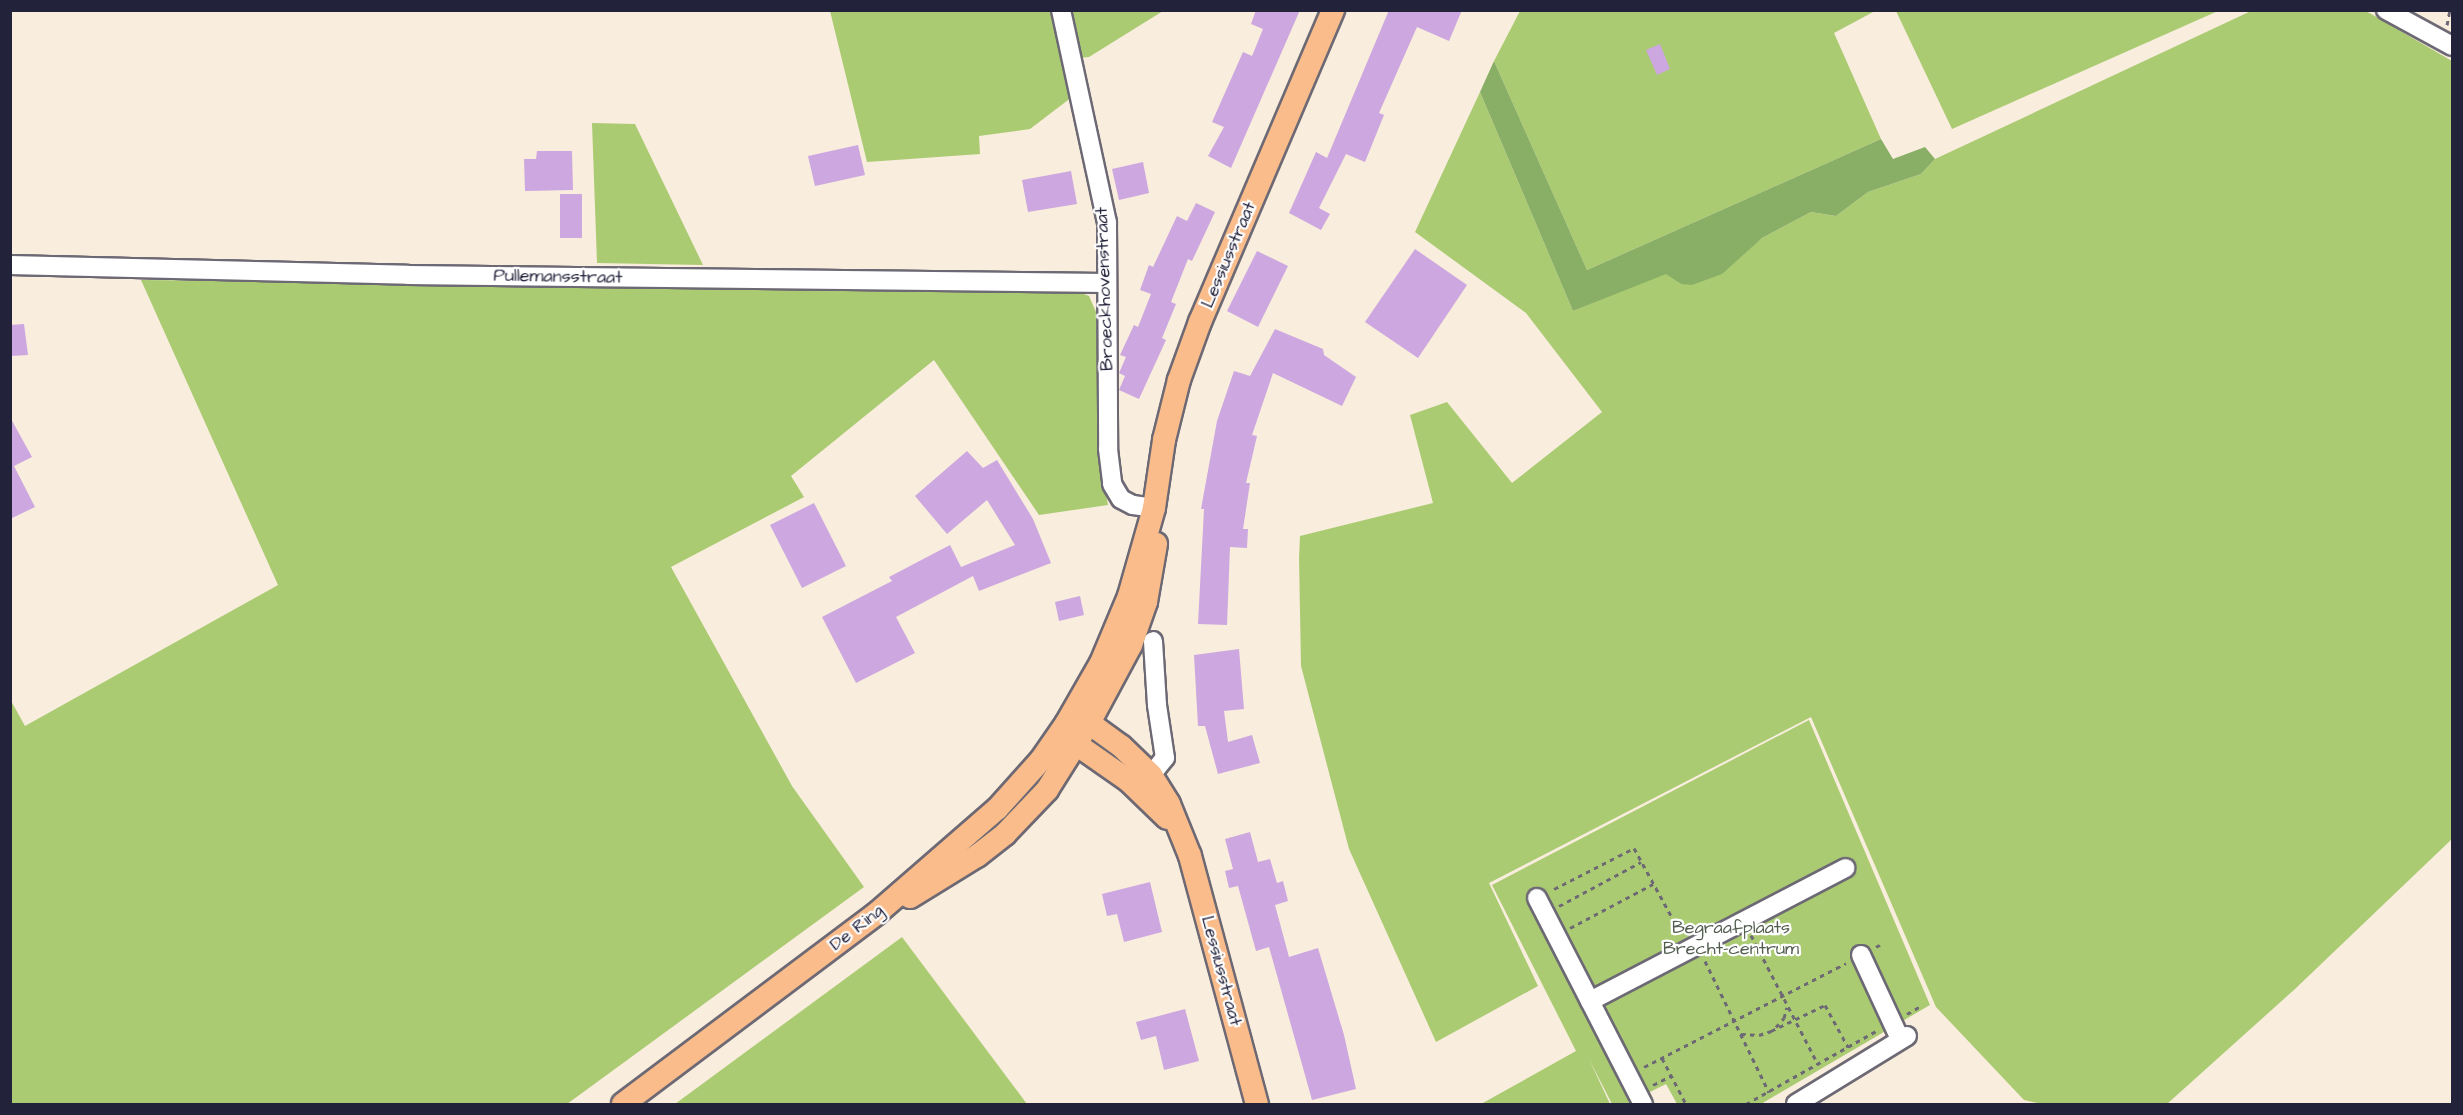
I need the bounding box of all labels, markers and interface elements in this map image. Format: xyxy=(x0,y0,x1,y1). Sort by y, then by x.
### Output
street label: Lessiusstraat xyxy=(1197,199,1261,311)
street label: Broeckhovenstraat xyxy=(1091,207,1119,371)
street label: Pullemansstraat xyxy=(493,265,623,289)
street label: De Ring xyxy=(826,900,888,956)
street label: Lessiusstraat xyxy=(1196,914,1246,1028)
park label: Begraafplaats Brecht-centrum xyxy=(1663,918,1799,960)

